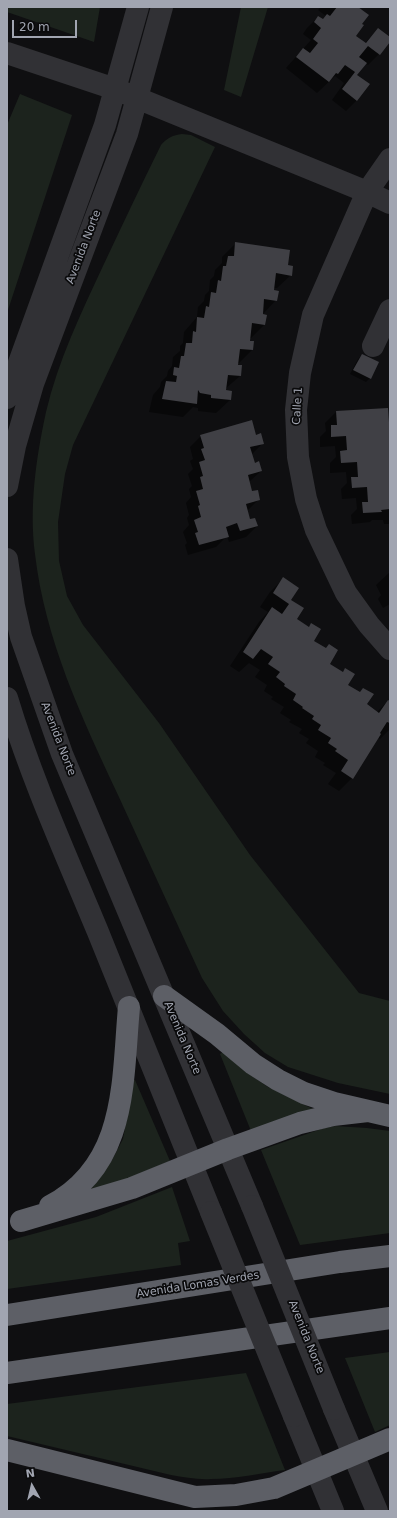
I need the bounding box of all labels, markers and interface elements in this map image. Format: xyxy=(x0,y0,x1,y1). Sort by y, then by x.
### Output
scale bar xyxy=(14,12,79,38)
text: 20 m xyxy=(19,20,50,34)
street label: Avenida Norte xyxy=(64,208,104,286)
street label: Calle 1 xyxy=(290,387,306,425)
street label: Avenida Norte xyxy=(38,700,78,778)
street label: Avenida Norte xyxy=(161,1000,203,1076)
street label: Avenida Lomas Verdes xyxy=(136,1269,260,1301)
street label: Avenida Norte xyxy=(285,1298,327,1376)
north arrow xyxy=(12,1466,52,1506)
text: N xyxy=(25,1467,36,1481)

